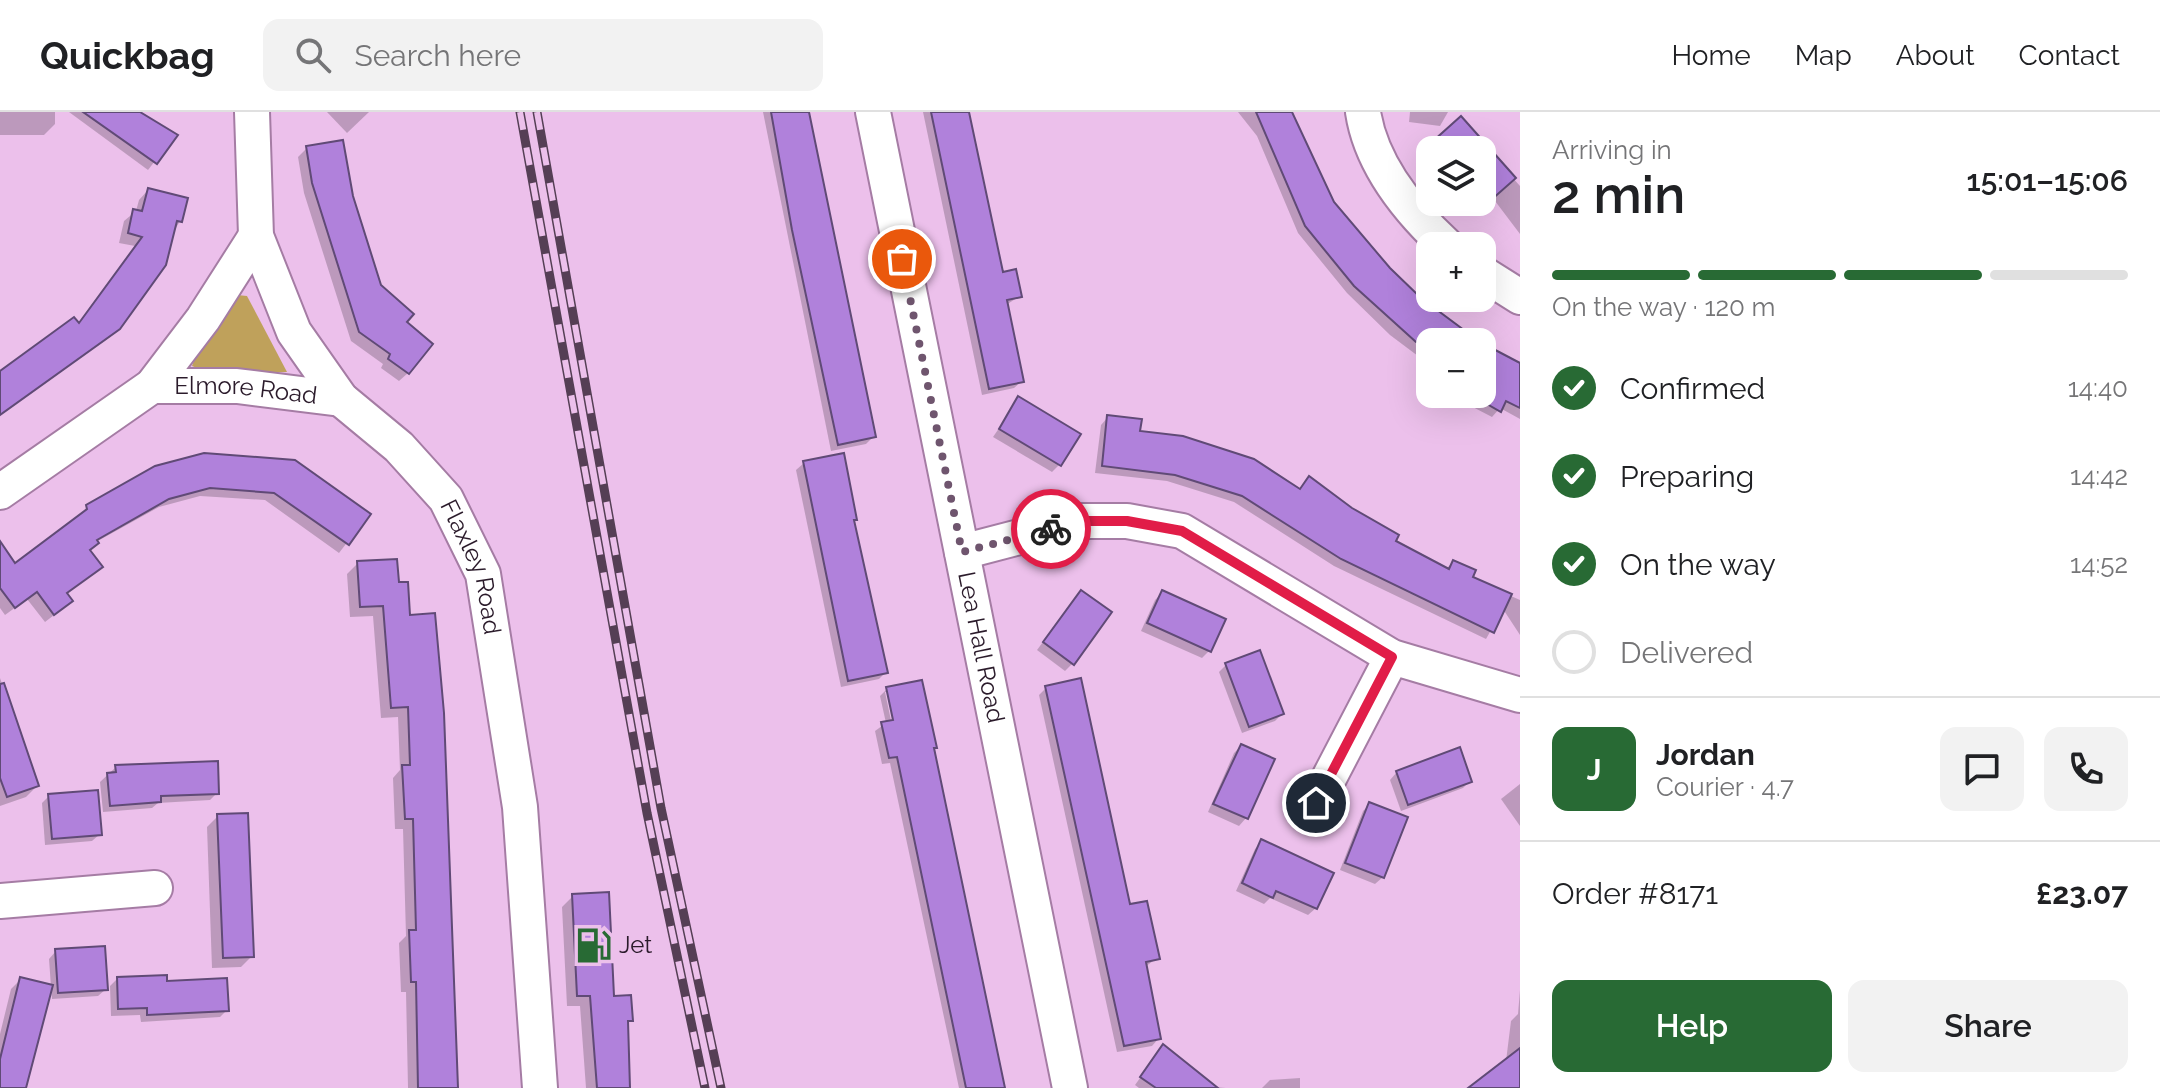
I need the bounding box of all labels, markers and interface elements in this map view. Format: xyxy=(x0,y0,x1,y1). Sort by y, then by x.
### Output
search box xyxy=(263,19,823,91)
text: Quickbag xyxy=(40,33,215,78)
icon: search xyxy=(291,33,335,77)
text: Search here xyxy=(355,38,521,73)
text: Home xyxy=(1671,39,1751,72)
text: Map xyxy=(1795,39,1852,72)
text: About xyxy=(1896,39,1975,72)
text: Contact xyxy=(2019,39,2120,72)
text: Arriving in xyxy=(1552,135,1672,165)
map controls xyxy=(1416,136,1496,408)
button: layers xyxy=(1416,136,1496,216)
text: 15:01–15:06 xyxy=(1967,163,2128,198)
text: 2 min xyxy=(1552,164,1685,225)
pin xyxy=(868,225,936,293)
button: + xyxy=(1416,232,1496,312)
icon: bag xyxy=(880,237,924,281)
text: On the way · 120 m xyxy=(1552,292,1776,322)
button: − xyxy=(1416,328,1496,408)
icon: check xyxy=(1552,366,1596,410)
street label: Elmore Road xyxy=(174,371,319,410)
text: Confirmed xyxy=(1620,371,1765,406)
text: 14:40 xyxy=(2068,373,2128,403)
icon: check xyxy=(1552,454,1596,498)
text: Preparing xyxy=(1620,459,1754,494)
text: 14:42 xyxy=(2070,461,2128,491)
courier xyxy=(1011,489,1091,569)
street label: Flaxley Road xyxy=(434,494,507,636)
icon: bike xyxy=(1029,507,1073,551)
icon: check xyxy=(1552,542,1596,586)
text: On the way xyxy=(1620,547,1776,582)
text: 14:52 xyxy=(2070,549,2128,579)
street label: Lea Hall Road xyxy=(952,569,1011,725)
text: Delivered xyxy=(1620,635,1753,670)
button: chat xyxy=(1940,727,2024,811)
button: phone xyxy=(2044,727,2128,811)
text: Jordan xyxy=(1656,737,1755,772)
text: J xyxy=(1587,752,1601,787)
pin xyxy=(1282,769,1350,837)
text: Courier · 4.7 xyxy=(1656,772,1794,802)
icon: home xyxy=(1294,781,1338,825)
text: Order #8171 xyxy=(1552,876,1718,911)
text: £23.07 xyxy=(2036,876,2128,911)
fuel station icon: Jet xyxy=(574,926,612,964)
place label: Jet xyxy=(619,930,652,959)
button: Help xyxy=(1552,980,1832,1072)
button: Share xyxy=(1848,980,2128,1072)

